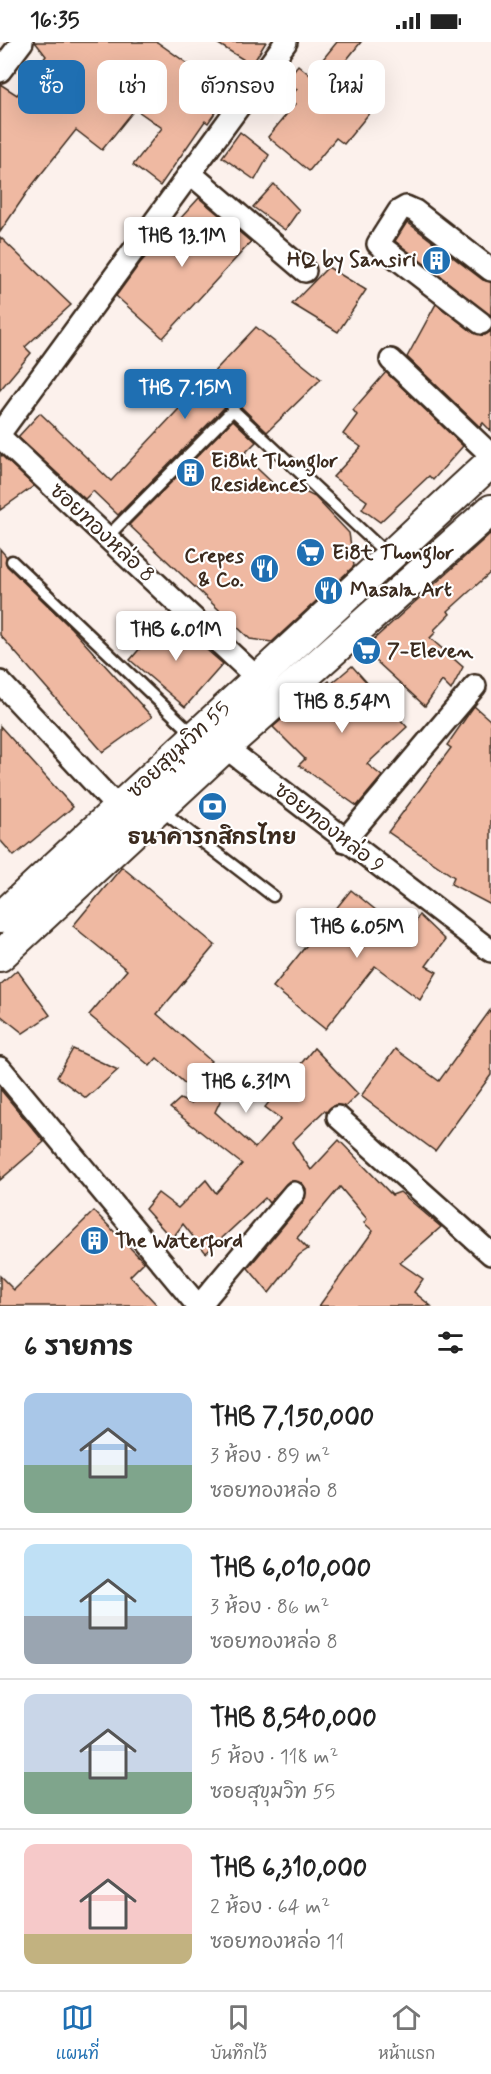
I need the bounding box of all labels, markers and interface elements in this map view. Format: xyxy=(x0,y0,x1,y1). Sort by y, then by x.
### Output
text: 16:35 xyxy=(30,7,80,35)
chip: ซื้อ xyxy=(18,60,85,114)
chip: เช่า xyxy=(97,60,167,114)
chip: ตัวกรอง xyxy=(179,60,296,114)
chip: ใหม่ xyxy=(308,60,385,114)
pin: THB 13.1M xyxy=(113,217,251,268)
text: THB 13.1M xyxy=(138,223,226,250)
building icon: HQ by Sansiri xyxy=(421,244,453,276)
place label: HQ by Sansiri xyxy=(287,246,416,274)
pin: THB 7.15M xyxy=(116,369,254,420)
text: THB 7.15M xyxy=(138,375,232,402)
place label: Ei8ht Thonglor Residences xyxy=(211,447,338,499)
building icon: Ei8ht Thonglor Residences xyxy=(174,457,206,489)
street label: ซอยทองหล่อ 8 xyxy=(43,477,161,589)
supermarket icon: Ei8t Thonglor xyxy=(295,537,327,569)
place label: Ei8t Thonglor xyxy=(332,539,454,569)
place label: Crepes & Co. xyxy=(184,542,245,594)
restaurant icon: Crepes & Co. xyxy=(249,552,281,584)
restaurant icon: Masala Art xyxy=(313,574,345,606)
place label: Masala Art xyxy=(350,576,452,604)
pin: THB 6.01M xyxy=(107,611,245,662)
text: THB 6.01M xyxy=(130,617,222,644)
supermarket icon: 7-Eleven xyxy=(350,635,382,667)
place label: 7-Eleven xyxy=(387,637,474,665)
pin: THB 8.54M xyxy=(273,683,411,734)
text: THB 8.54M xyxy=(293,689,391,716)
street label: ซอยสุขุมวิท 55 xyxy=(121,695,237,806)
street label: ซอยทองหล่อ 9 xyxy=(268,776,390,880)
bank icon: ธนาคารกสิกรไทย xyxy=(196,791,228,823)
place label: ธนาคารกสิกรไทย xyxy=(128,822,296,852)
pin: THB 6.05M xyxy=(288,908,426,959)
text: THB 6.05M xyxy=(310,914,404,941)
pin: THB 6.31M xyxy=(177,1063,315,1114)
text: THB 6.31M xyxy=(201,1069,291,1096)
building icon: The Waterford xyxy=(78,1225,110,1257)
place label: The Waterford xyxy=(115,1227,243,1257)
icon: filters xyxy=(434,1326,467,1359)
text: 6 รายการ xyxy=(24,1331,133,1365)
text: THB 7,150,000 xyxy=(210,1401,374,1435)
icon: home xyxy=(72,1417,144,1489)
text: 3 ห้อง · 89 m² xyxy=(210,1443,330,1470)
text: ซอยทองหล่อ 8 xyxy=(210,1478,338,1505)
text: THB 6,010,000 xyxy=(210,1552,371,1586)
icon: home xyxy=(72,1568,144,1640)
text: 3 ห้อง · 86 m² xyxy=(210,1594,329,1621)
text: ซอยทองหล่อ 8 xyxy=(210,1629,338,1656)
text: THB 8,540,000 xyxy=(210,1702,377,1736)
icon: home xyxy=(72,1718,144,1790)
text: 5 ห้อง · 118 m² xyxy=(210,1744,338,1771)
text: ซอยสุขุมวิท 55 xyxy=(210,1779,335,1806)
text: THB 6,310,000 xyxy=(210,1852,367,1886)
icon: home xyxy=(72,1868,144,1940)
text: 2 ห้อง · 64 m² xyxy=(210,1894,330,1921)
text: ซอยทองหล่อ 11 xyxy=(210,1929,344,1956)
tab: แผนที่ xyxy=(56,2001,99,2065)
tab: บันทึกไว้ xyxy=(210,2001,267,2065)
tab: หน้าแรก xyxy=(378,2001,435,2065)

